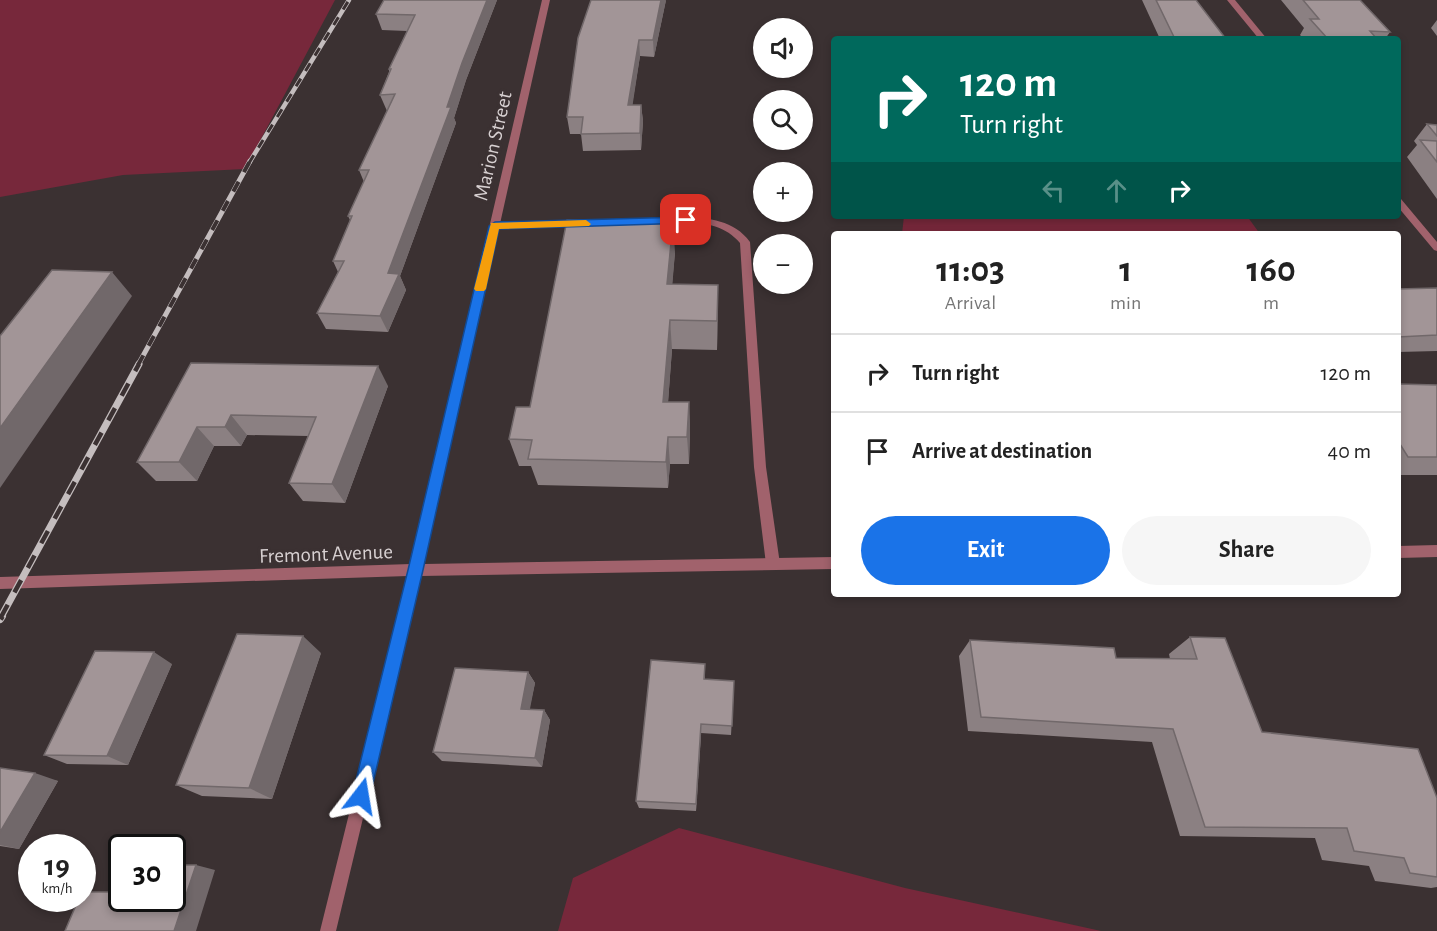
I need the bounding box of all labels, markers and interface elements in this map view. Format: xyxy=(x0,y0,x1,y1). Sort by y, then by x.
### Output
map controls xyxy=(753,18,813,294)
button: sound xyxy=(753,18,813,78)
icon: right xyxy=(861,60,939,138)
text: 120 m xyxy=(960,62,1057,104)
street label: Marion Street xyxy=(470,89,516,203)
button: search xyxy=(753,90,813,150)
text: Turn right xyxy=(960,111,1063,138)
button: + xyxy=(753,162,813,222)
icon: left xyxy=(1037,174,1070,207)
icon: ahead xyxy=(1100,174,1133,207)
icon: right xyxy=(1163,174,1196,207)
pin xyxy=(660,194,711,245)
icon: arrive xyxy=(669,203,702,236)
button: − xyxy=(753,234,813,294)
text: 11:03 xyxy=(936,252,1005,288)
text: 1 xyxy=(1119,252,1132,288)
text: 160 xyxy=(1247,252,1296,288)
text: Arrival xyxy=(945,293,996,313)
text: min xyxy=(1110,293,1141,313)
text: m xyxy=(1263,293,1279,313)
icon: right xyxy=(861,357,894,390)
text: Turn right xyxy=(912,362,999,384)
text: 120 m xyxy=(1321,362,1371,384)
icon: arrive xyxy=(861,435,894,468)
text: Arrive at destination xyxy=(912,440,1092,462)
text: 40 m xyxy=(1328,440,1371,462)
button: Exit xyxy=(861,516,1110,585)
button: Share xyxy=(1122,516,1371,585)
street label: Fremont Avenue xyxy=(259,541,393,567)
position arrow xyxy=(329,764,393,828)
speed limit sign: 30 xyxy=(108,834,186,912)
text: 19 xyxy=(44,851,70,881)
text: km/h xyxy=(42,881,72,896)

